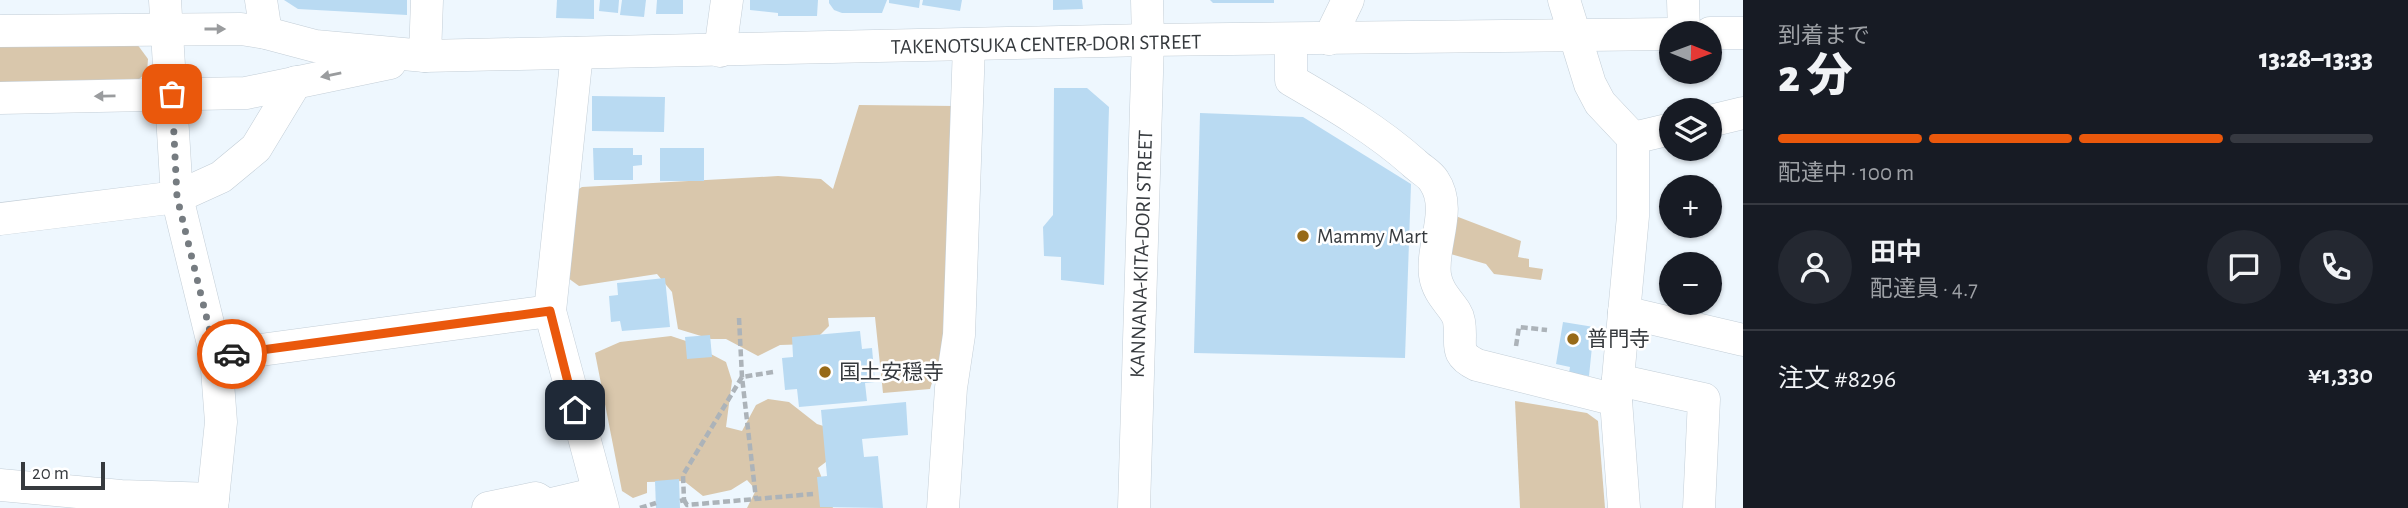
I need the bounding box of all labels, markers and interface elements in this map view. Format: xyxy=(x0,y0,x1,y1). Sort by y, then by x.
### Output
north arrow xyxy=(1659,21,1722,84)
map controls xyxy=(1659,21,1722,315)
one-way arrow xyxy=(204,23,226,35)
text: 到着まで xyxy=(1778,25,1870,48)
street label: TAKENOTSUKA CENTER-DORI STREET xyxy=(891,31,1201,58)
text: 13:28–13:33 xyxy=(2259,46,2373,72)
text: 2 分 xyxy=(1778,54,1853,100)
pin xyxy=(142,64,202,124)
one-way arrow xyxy=(320,70,342,81)
icon: bag xyxy=(153,75,191,113)
one-way arrow xyxy=(94,90,116,101)
button: layers xyxy=(1659,98,1722,161)
street label: KANNANA-KITA-DORI STREET xyxy=(1127,130,1156,378)
text: 配達中 · 100 m xyxy=(1778,162,1914,185)
button: + xyxy=(1659,175,1722,238)
place label: Mammy Mart xyxy=(1317,226,1428,247)
marker: Mammy Mart xyxy=(1295,228,1311,244)
button: person xyxy=(1778,230,1852,304)
button: chat xyxy=(2207,230,2281,304)
button: phone xyxy=(2299,230,2373,304)
text: 田中 xyxy=(1870,240,1922,266)
button: − xyxy=(1659,252,1722,315)
text: 配達員 · 4.7 xyxy=(1870,278,1978,301)
courier xyxy=(197,319,267,389)
place label: 普門寺 xyxy=(1587,328,1650,350)
marker: 普門寺 xyxy=(1565,331,1581,347)
icon: car xyxy=(213,335,251,373)
place label: 国土安穏寺 xyxy=(839,361,944,383)
text: ¥1,330 xyxy=(2308,362,2373,388)
marker: 国土安穏寺 xyxy=(817,364,833,380)
text: 注文 #8296 xyxy=(1778,366,1896,392)
pin xyxy=(545,380,605,440)
icon: home xyxy=(556,391,594,429)
scale bar xyxy=(21,459,105,491)
text: 20 m xyxy=(32,464,69,483)

